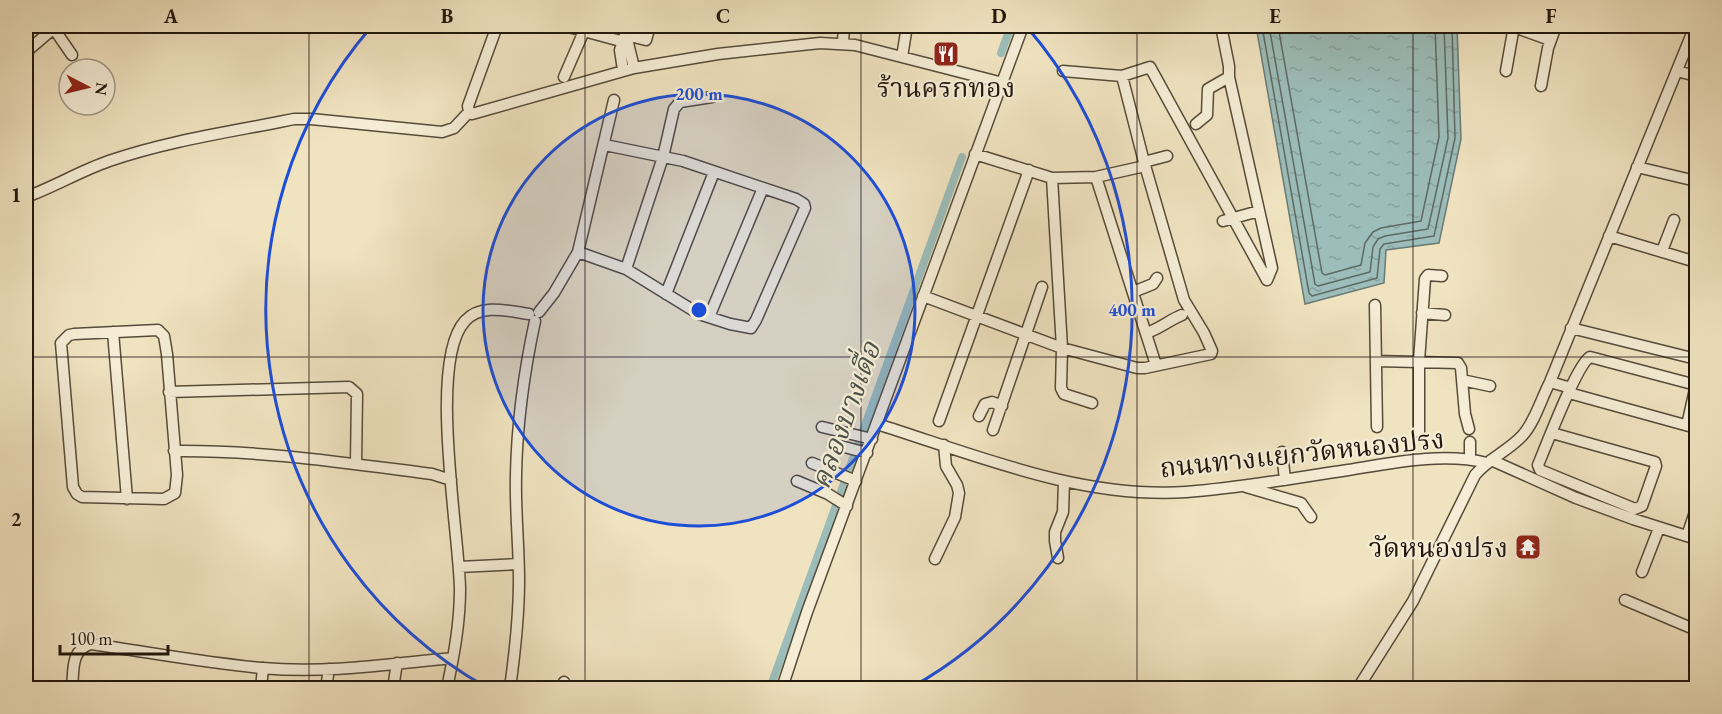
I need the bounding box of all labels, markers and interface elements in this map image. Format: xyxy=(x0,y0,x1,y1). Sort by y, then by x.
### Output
text: A xyxy=(163,3,179,29)
text: B xyxy=(441,3,453,29)
text: C xyxy=(716,3,730,29)
text: D xyxy=(991,3,1007,29)
text: E xyxy=(1269,3,1281,29)
text: F xyxy=(1546,3,1557,29)
restaurant icon: ร้านครกทอง xyxy=(931,39,961,69)
north arrow xyxy=(57,57,117,117)
place label: ร้านครกทอง xyxy=(877,70,1015,105)
text: N xyxy=(90,81,113,97)
text: 200 m xyxy=(675,82,723,105)
text: 1 xyxy=(11,182,21,208)
text: 400 m xyxy=(1108,298,1156,321)
centre of rings xyxy=(689,300,709,320)
water label: คลองบางเดื่อ xyxy=(800,334,889,493)
street label: ถนนทางแยกวัดหนองปรง xyxy=(1158,421,1446,485)
text: 2 xyxy=(11,506,22,532)
place label: วัดหนองปรง xyxy=(1369,530,1508,565)
temple icon: วัดหนองปรง xyxy=(1513,532,1543,562)
scale bar xyxy=(60,618,168,656)
text: 100 m xyxy=(69,627,113,650)

